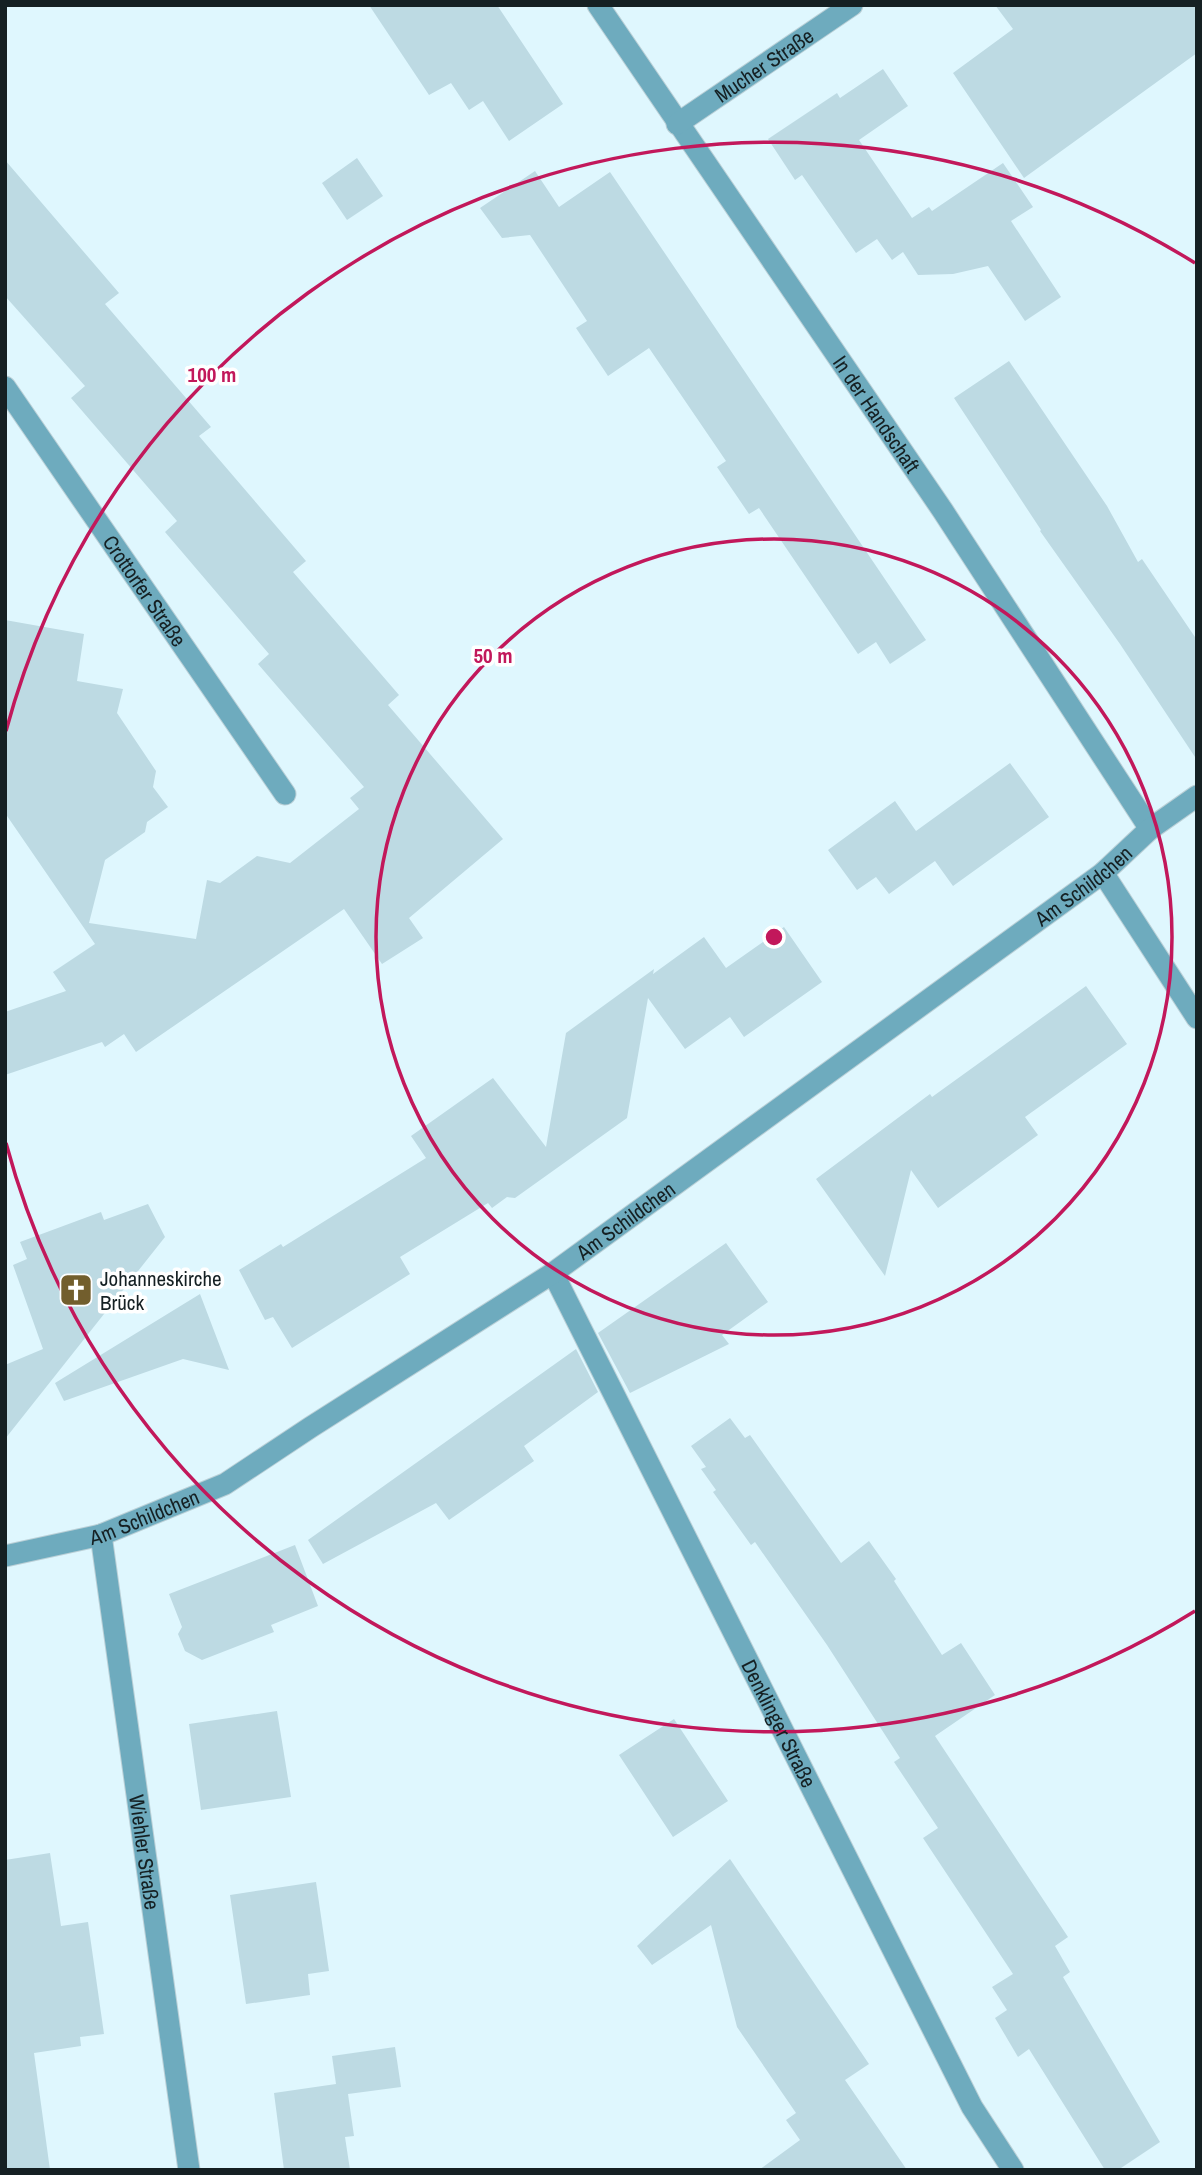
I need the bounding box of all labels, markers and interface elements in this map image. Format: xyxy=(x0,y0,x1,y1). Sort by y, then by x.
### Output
street label: Mucher Straße xyxy=(709,21,819,109)
street label: In der Handschaft xyxy=(827,350,927,479)
text: 100 m xyxy=(188,360,236,389)
street label: Crottorfer Straße xyxy=(96,529,194,652)
text: 50 m xyxy=(473,641,513,670)
street label: Am Schildchen xyxy=(1028,839,1138,933)
centre of rings xyxy=(762,925,786,949)
street label: Am Schildchen xyxy=(569,1174,681,1267)
place label: Johanneskirche Brück xyxy=(100,1264,222,1317)
church icon: Johanneskirche Brück xyxy=(57,1271,95,1309)
street label: Am Schildchen xyxy=(86,1482,203,1552)
street label: Denklinger Straße xyxy=(735,1654,824,1792)
street label: Wiehler Straße xyxy=(123,1793,167,1911)

